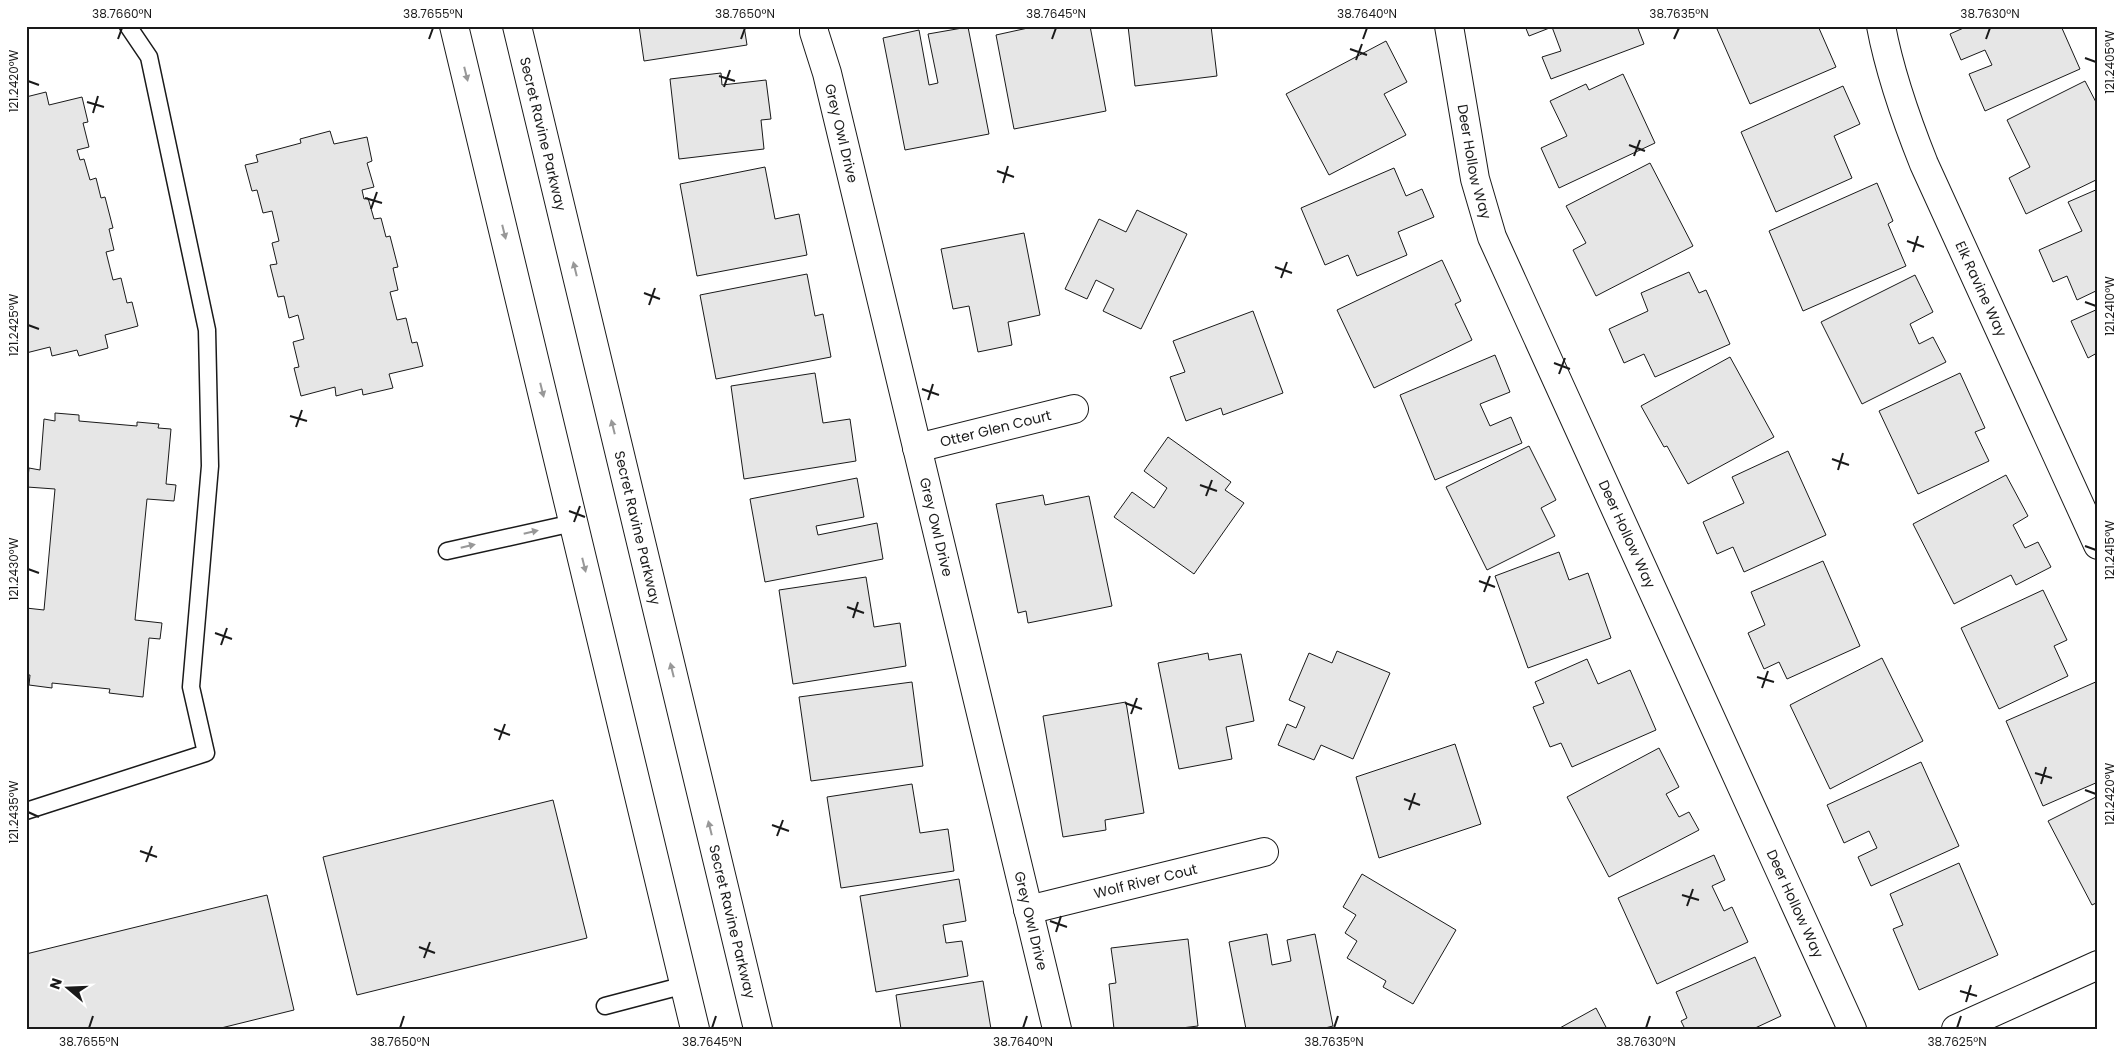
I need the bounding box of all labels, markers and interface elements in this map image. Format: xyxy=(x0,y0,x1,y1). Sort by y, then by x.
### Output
text: 38.7660°N xyxy=(92,5,152,22)
text: 38.7655°N xyxy=(403,5,463,22)
text: 38.7650°N xyxy=(715,5,775,22)
text: 38.7645°N xyxy=(1026,5,1086,22)
text: 38.7640°N xyxy=(1337,5,1397,22)
text: 38.7635°N xyxy=(1649,5,1709,22)
text: 38.7630°N xyxy=(1960,5,2020,22)
text: 121.2405°W xyxy=(2101,30,2118,94)
text: 121.2420°W xyxy=(5,49,22,112)
street label: Secret Ravine Parkway xyxy=(515,55,571,213)
one-way arrow xyxy=(462,66,470,81)
street label: Grey Owl Drive xyxy=(820,82,863,185)
street label: Deer Hollow Way xyxy=(1452,103,1496,222)
one-way arrow xyxy=(500,224,508,239)
street label: Elk Ravine Way xyxy=(1950,238,2012,340)
one-way arrow xyxy=(571,262,579,277)
text: 121.2410°W xyxy=(2101,276,2118,336)
text: 121.2425°W xyxy=(5,293,22,356)
one-way arrow xyxy=(538,382,546,397)
street label: Otter Glen Court xyxy=(938,405,1053,452)
one-way arrow xyxy=(609,420,617,435)
street label: Secret Ravine Parkway xyxy=(609,449,666,607)
street label: Grey Owl Drive xyxy=(915,475,958,579)
street label: Deer Hollow Way xyxy=(1594,477,1660,592)
text: 121.2415°W xyxy=(2101,520,2118,580)
one-way arrow xyxy=(524,528,539,536)
text: 121.2430°W xyxy=(5,537,22,600)
one-way arrow xyxy=(461,542,476,550)
one-way arrow xyxy=(580,557,588,572)
one-way arrow xyxy=(668,663,676,678)
text: 121.2420°W xyxy=(2101,762,2118,825)
text: 121.2435°W xyxy=(5,780,22,843)
one-way arrow xyxy=(706,821,714,836)
street label: Secret Ravine Parkway xyxy=(704,842,760,1001)
street label: Deer Hollow Way xyxy=(1762,846,1828,961)
street label: Wolf River Cout xyxy=(1092,859,1199,903)
street label: Grey Owl Drive xyxy=(1009,869,1053,973)
north arrow xyxy=(42,962,92,1012)
text: N xyxy=(45,976,67,992)
text: 38.7655°N xyxy=(59,1033,119,1050)
text: 38.7650°N xyxy=(370,1033,430,1050)
text: 38.7645°N xyxy=(682,1033,742,1050)
text: 38.7640°N xyxy=(993,1033,1053,1050)
text: 38.7635°N xyxy=(1304,1033,1364,1050)
text: 38.7630°N xyxy=(1616,1033,1676,1050)
text: 38.7625°N xyxy=(1927,1033,1987,1050)

